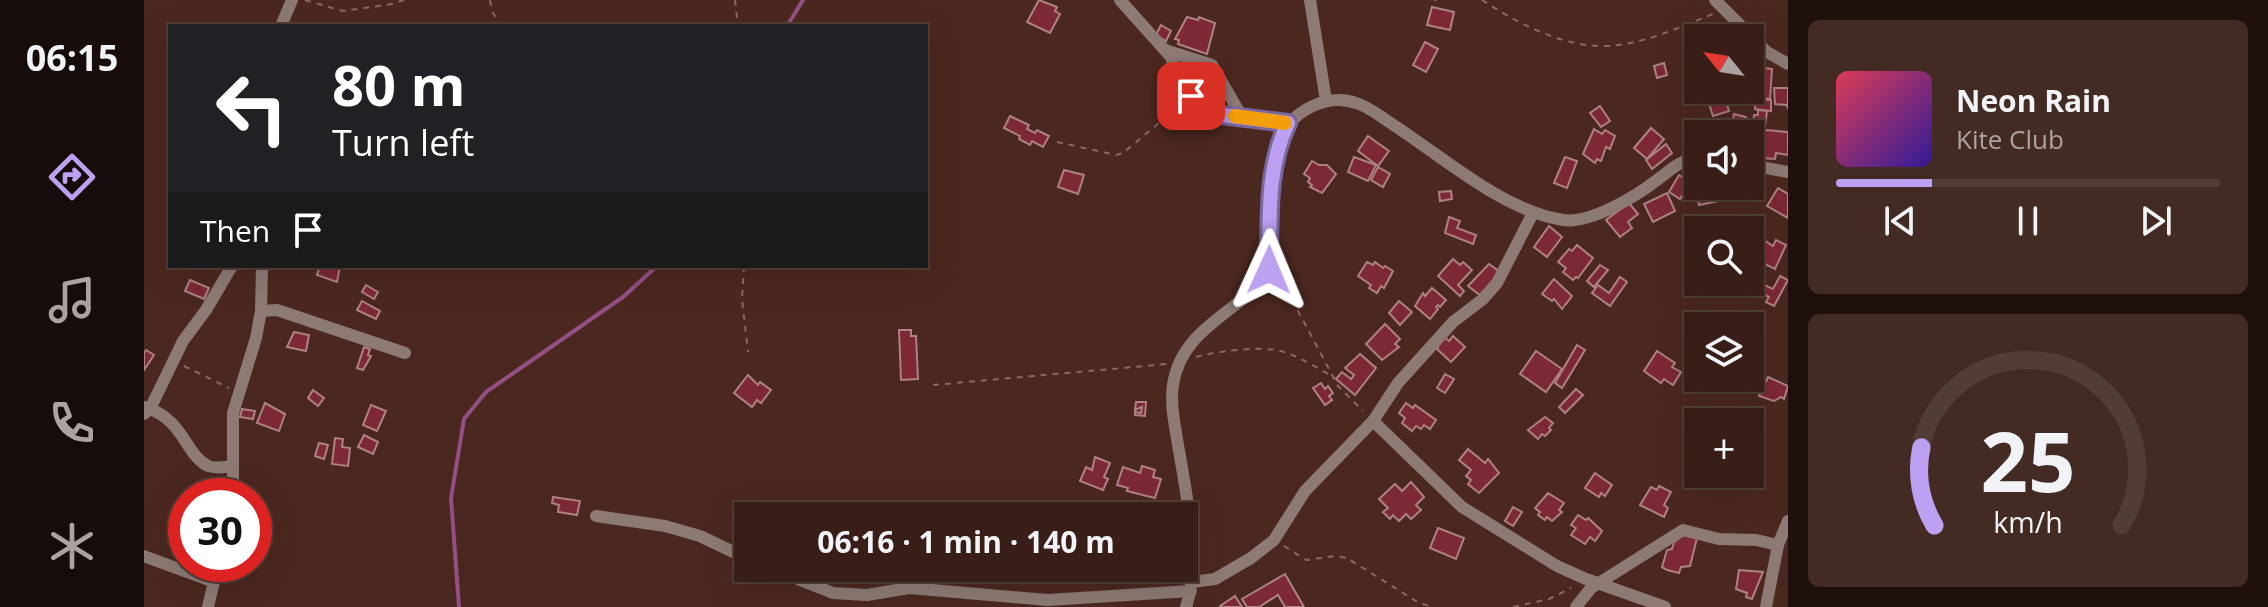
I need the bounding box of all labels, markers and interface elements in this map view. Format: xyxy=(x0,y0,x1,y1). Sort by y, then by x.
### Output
north arrow xyxy=(1684,24,1764,104)
map controls xyxy=(1684,24,1764,488)
text: 06:15 xyxy=(26,33,118,82)
text: 80 m xyxy=(332,46,466,122)
icon: left xyxy=(200,56,304,160)
pin xyxy=(1157,62,1225,130)
icon: arrive xyxy=(1169,74,1213,118)
text: Neon Rain xyxy=(1956,80,2111,121)
text: Turn left xyxy=(332,118,474,167)
button: sound xyxy=(1684,120,1764,200)
text: Kite Club xyxy=(1956,121,2064,157)
icon: directions xyxy=(44,149,100,205)
icon: previous xyxy=(1878,199,1922,243)
icon: pause xyxy=(2006,199,2050,243)
icon: next xyxy=(2134,199,2178,243)
icon: arrive xyxy=(286,208,330,252)
text: Then xyxy=(200,210,270,251)
button: search xyxy=(1684,216,1764,296)
position arrow xyxy=(1227,228,1311,312)
icon: music xyxy=(44,272,100,328)
button: layers xyxy=(1684,312,1764,392)
icon: phone xyxy=(44,395,100,451)
text: 25 xyxy=(1980,403,2076,516)
button: + xyxy=(1684,408,1764,488)
speed limit sign: 30 xyxy=(168,478,272,582)
text: km/h xyxy=(1993,502,2063,541)
icon: climate xyxy=(44,518,100,574)
text: 06:16 · 1 min · 140 m xyxy=(817,521,1115,562)

